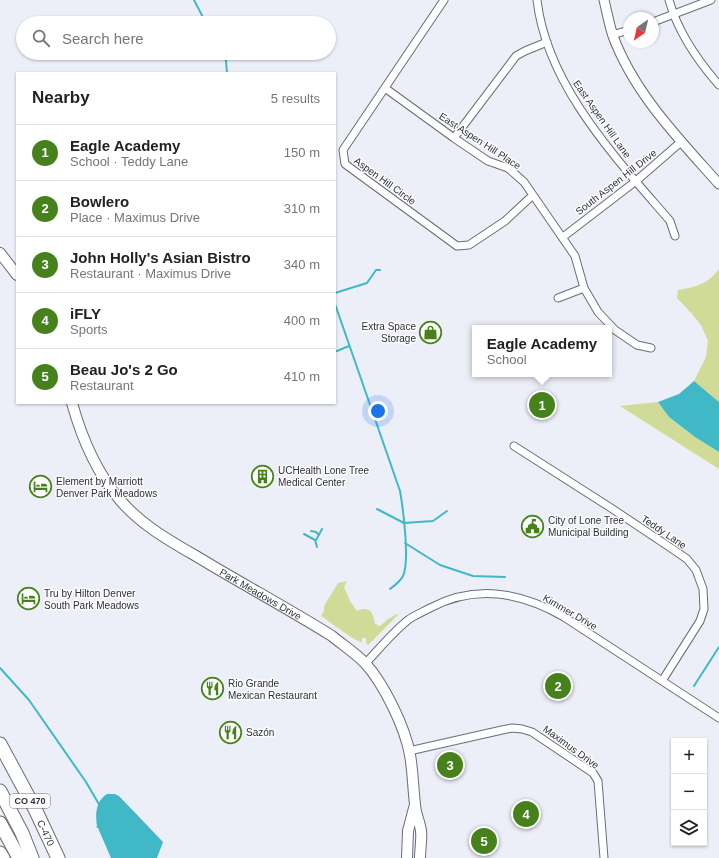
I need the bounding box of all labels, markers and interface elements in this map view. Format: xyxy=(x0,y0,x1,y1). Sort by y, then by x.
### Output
north arrow xyxy=(623,12,659,48)
search box xyxy=(16,16,336,60)
icon: search xyxy=(30,27,52,49)
text: Search here xyxy=(62,30,144,47)
street label: East Aspen Hill Lane xyxy=(571,78,633,160)
text: Nearby xyxy=(32,88,90,107)
text: 5 results xyxy=(271,91,320,106)
street label: East Aspen Hill Place xyxy=(437,110,523,172)
text: Eagle Academy xyxy=(70,137,180,154)
text: 1 xyxy=(41,145,49,160)
text: 150 m xyxy=(284,145,320,160)
street label: South Aspen Hill Drive xyxy=(573,147,659,217)
text: School · Teddy Lane xyxy=(70,154,188,169)
street label: Aspen Hill Circle xyxy=(352,155,418,207)
text: Bowlero xyxy=(70,193,129,210)
text: 2 xyxy=(41,201,49,216)
text: 310 m xyxy=(284,201,320,216)
text: Place · Maximus Drive xyxy=(70,210,200,225)
text: John Holly's Asian Bistro xyxy=(70,249,251,266)
text: 3 xyxy=(41,257,49,272)
text: 340 m xyxy=(284,257,320,272)
text: Restaurant · Maximus Drive xyxy=(70,266,231,281)
text: iFLY xyxy=(70,305,101,322)
text: 4 xyxy=(41,313,49,328)
text: 400 m xyxy=(284,313,320,328)
shop icon: Extra Space Storage xyxy=(418,319,444,345)
place label: Extra Space Storage xyxy=(362,321,416,344)
text: Sports xyxy=(70,322,108,337)
popup xyxy=(472,325,612,377)
text: Eagle Academy xyxy=(487,335,597,352)
text: School xyxy=(487,352,527,367)
text: Beau Jo's 2 Go xyxy=(70,361,178,378)
text: 5 xyxy=(41,369,49,384)
text: 410 m xyxy=(284,369,320,384)
text: Restaurant xyxy=(70,378,134,393)
pin: 1 xyxy=(529,390,555,420)
your location xyxy=(368,401,388,421)
building icon: UCHealth Lone Tree Medical Center xyxy=(249,463,275,489)
place label: UCHealth Lone Tree Medical Center xyxy=(278,465,370,488)
hotel icon: Element by Marriott Denver Park Meadows xyxy=(28,474,54,500)
place label: Element by Marriott Denver Park Meadows xyxy=(56,476,157,499)
public building icon: City of Lone Tree Municipal Building xyxy=(520,513,546,539)
street label: Teddy Lane xyxy=(639,513,689,551)
place label: City of Lone Tree Municipal Building xyxy=(548,515,629,538)
street label: Park Meadows Drive xyxy=(218,566,304,622)
hotel icon: Tru by Hilton Denver South Park Meadows xyxy=(16,586,42,612)
place label: Tru by Hilton Denver South Park Meadows xyxy=(44,588,139,611)
street label: Kimmer Drive xyxy=(541,592,599,632)
pin: 2 xyxy=(545,671,571,701)
restaurant icon: Rio Grande Mexican Restaurant xyxy=(200,676,226,702)
place label: Rio Grande Mexican Restaurant xyxy=(228,678,317,701)
restaurant icon: Sazón xyxy=(218,719,244,745)
street label: Maximus Drive xyxy=(541,723,601,771)
place label: Sazón xyxy=(246,727,274,738)
map controls xyxy=(671,738,707,846)
button: + xyxy=(671,738,707,774)
pin: 3 xyxy=(437,750,463,780)
button: − xyxy=(671,774,707,810)
road number: CO 470 xyxy=(10,794,50,808)
pin: 4 xyxy=(513,799,539,829)
button: layers xyxy=(671,810,707,846)
street label: C-470 xyxy=(35,818,57,848)
pin: 5 xyxy=(471,826,497,856)

